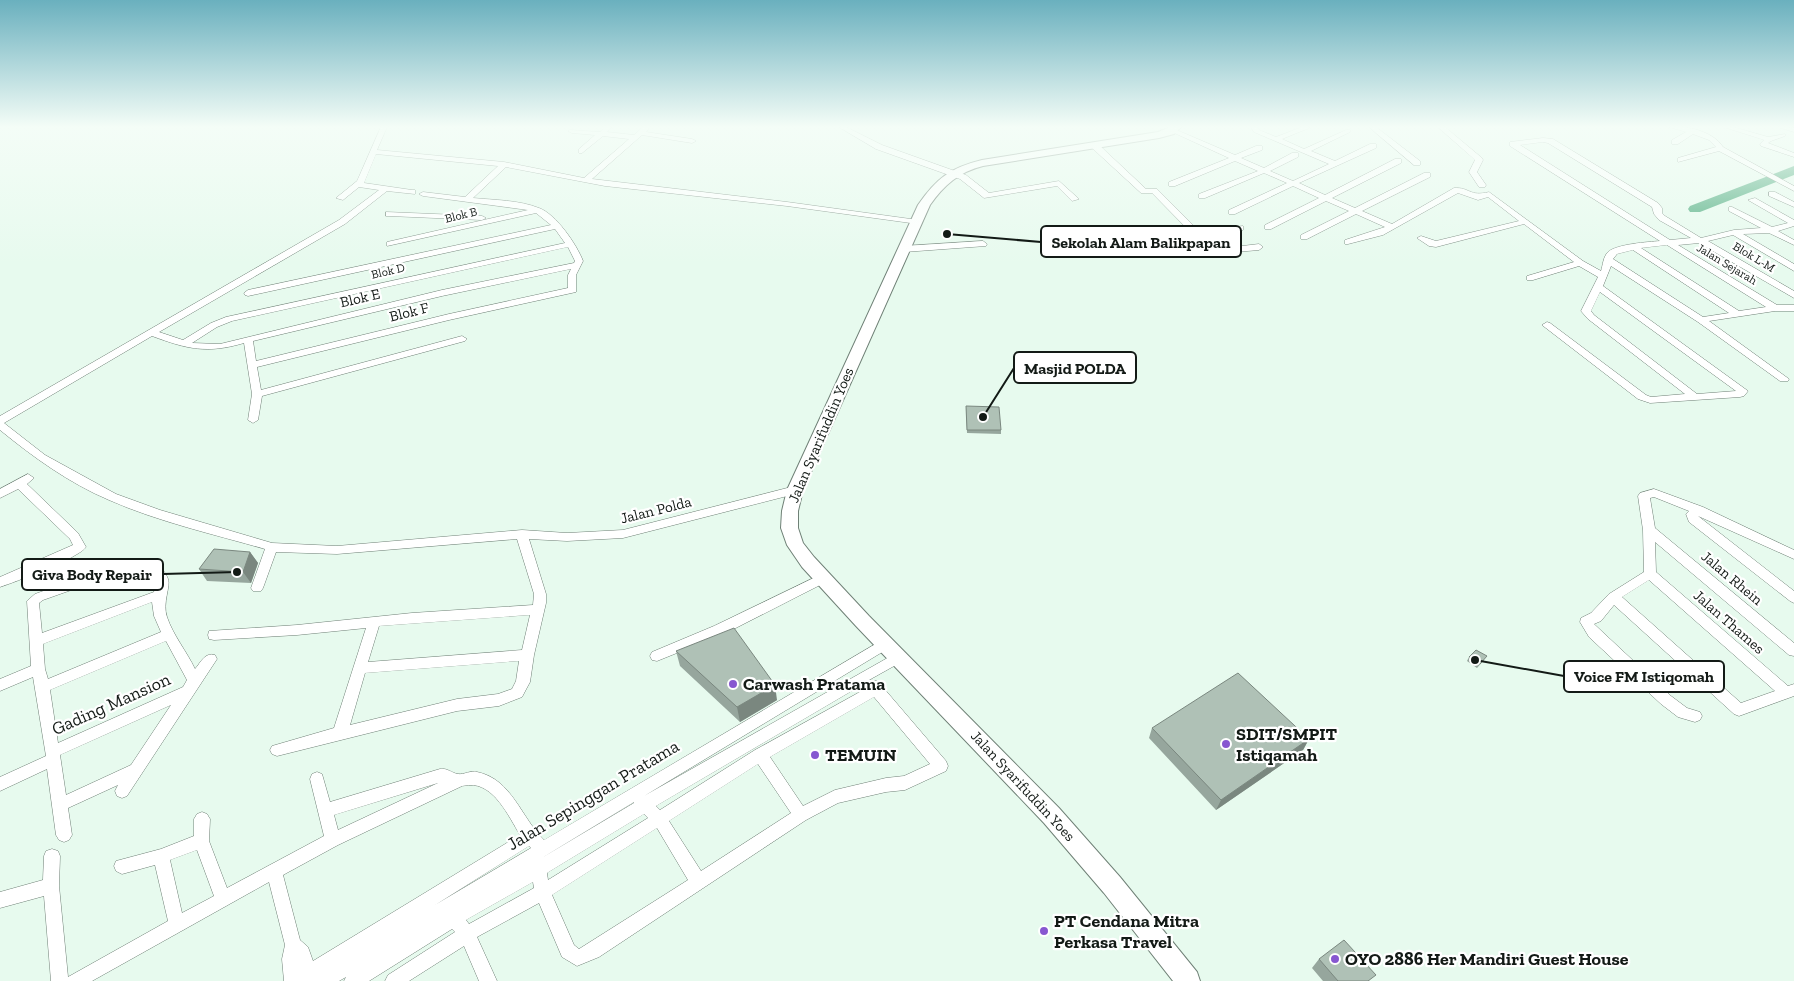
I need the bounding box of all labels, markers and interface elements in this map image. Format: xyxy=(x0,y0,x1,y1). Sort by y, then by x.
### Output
street label: Blok B xyxy=(443,204,479,226)
callout: Sekolah Alam Balikpapan xyxy=(1041,226,1241,257)
text: Sekolah Alam Balikpapan xyxy=(1051,233,1231,252)
street label: Blok L-M xyxy=(1730,239,1778,275)
street label: Jalan Sejarah xyxy=(1694,241,1760,288)
street label: Blok D xyxy=(370,260,406,282)
street label: Blok E xyxy=(338,285,382,311)
street label: Blok F xyxy=(387,298,431,326)
callout: Masjid POLDA xyxy=(1014,352,1136,383)
text: Masjid POLDA xyxy=(1024,359,1126,378)
street label: Jalan Syarifuddin Yoes xyxy=(784,365,858,505)
street label: Jalan Polda xyxy=(619,493,693,527)
street label: Jalan Rhein xyxy=(1698,547,1767,609)
callout: Giva Body Repair xyxy=(22,559,163,590)
text: Giva Body Repair xyxy=(32,565,152,584)
street label: Jalan Thames xyxy=(1690,586,1768,658)
callout: Voice FM Istiqomah xyxy=(1564,661,1724,692)
text: Voice FM Istiqomah xyxy=(1574,667,1715,686)
street label: Gading Mansion xyxy=(48,668,174,740)
place label: Carwash Pratama xyxy=(743,673,885,695)
marker: Carwash Pratama xyxy=(727,678,739,690)
place label: SDIT/SMPIT Istiqamah xyxy=(1236,723,1338,766)
street label: Jalan Syarifuddin Yoes xyxy=(967,727,1079,845)
street label: Jalan Sepinggan Pratama xyxy=(503,735,683,855)
marker: SDIT/SMPIT Istiqamah xyxy=(1220,738,1232,750)
place label: TEMUIN xyxy=(825,744,897,766)
marker: TEMUIN xyxy=(809,749,821,761)
place label: PT Cendana Mitra Perkasa Travel xyxy=(1054,910,1199,953)
marker: PT Cendana Mitra Perkasa Travel xyxy=(1038,925,1050,937)
place label: OYO 2886 Her Mandiri Guest House xyxy=(1345,948,1629,970)
marker: OYO 2886 Her Mandiri Guest House xyxy=(1329,953,1341,965)

